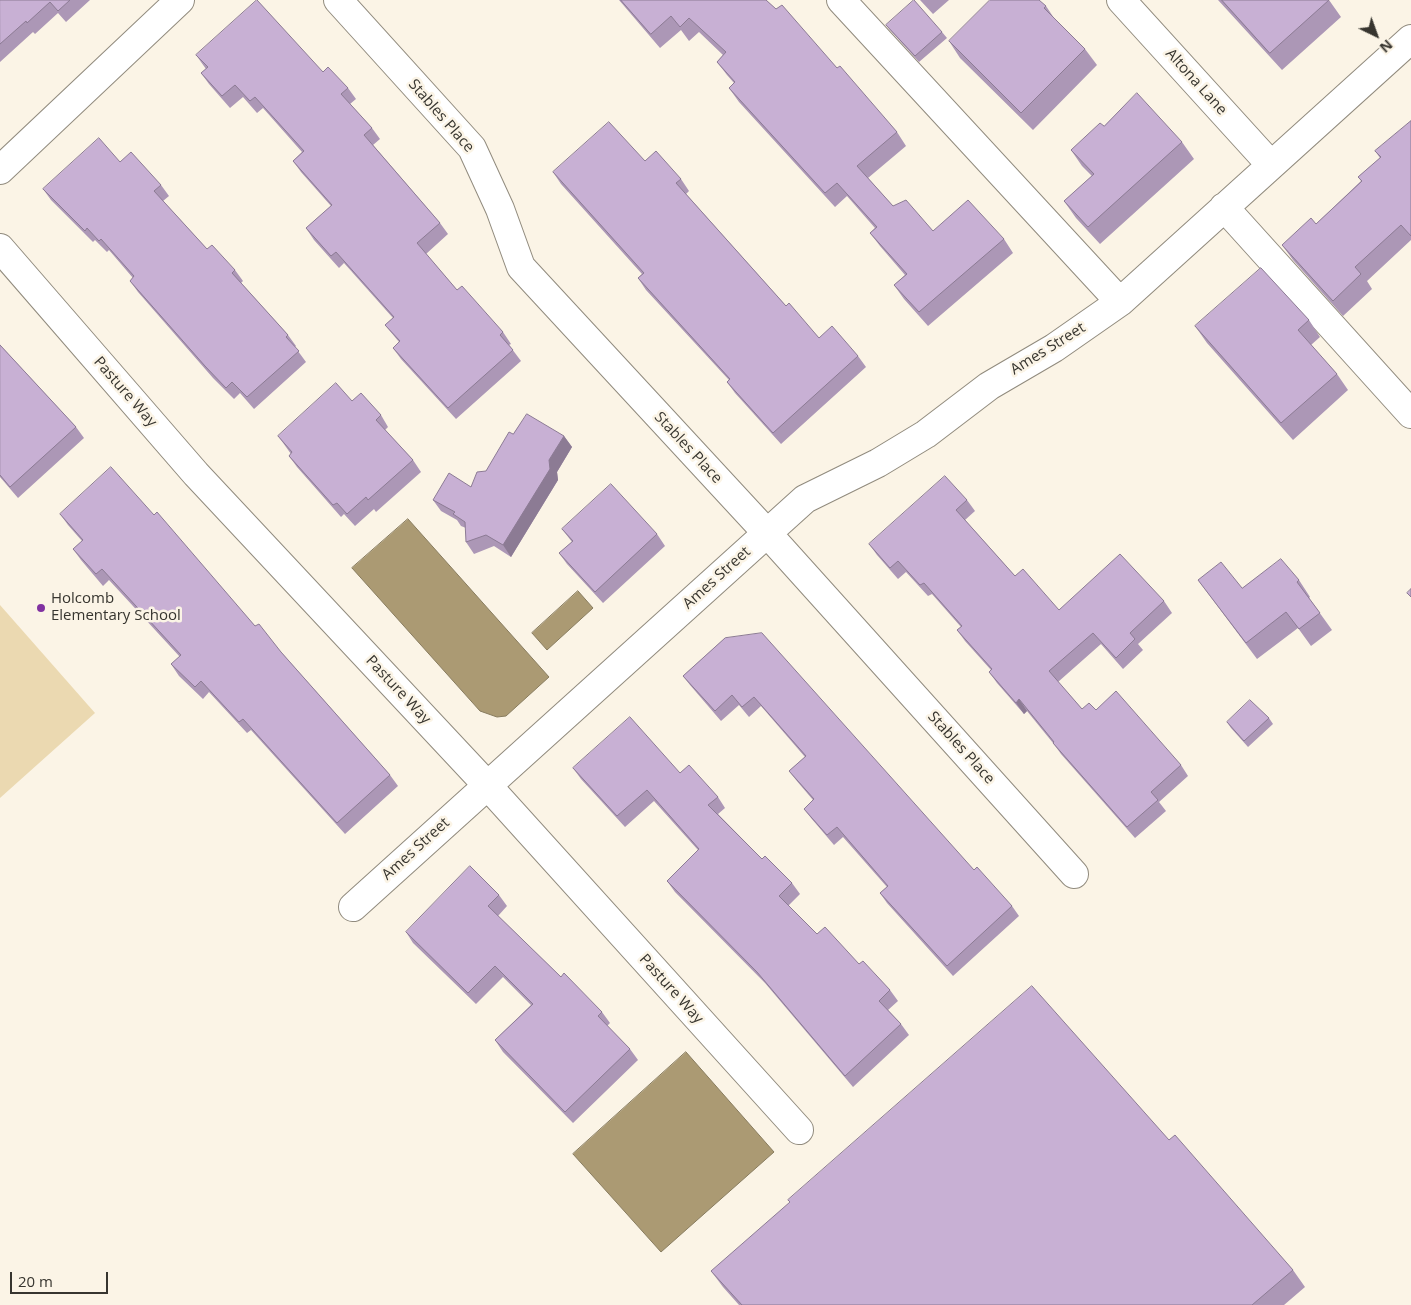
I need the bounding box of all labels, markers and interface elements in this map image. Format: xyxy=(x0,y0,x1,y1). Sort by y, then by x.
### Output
north arrow xyxy=(1351,10,1401,60)
text: N xyxy=(1376,36,1397,57)
street label: Altona Lane xyxy=(1162,45,1230,119)
street label: Stables Place xyxy=(404,76,478,156)
street label: Ames Street xyxy=(1007,319,1089,379)
street label: Pasture Way xyxy=(90,353,160,431)
street label: Stables Place xyxy=(650,409,726,487)
street label: Ames Street xyxy=(679,543,755,613)
place label: Holcomb Elementary School xyxy=(51,590,181,625)
marker: Holcomb Elementary School xyxy=(35,602,47,614)
street label: Pasture Way xyxy=(362,652,434,728)
street label: Stables Place xyxy=(924,708,998,788)
street label: Ames Street xyxy=(378,814,454,884)
street label: Pasture Way xyxy=(635,951,707,1027)
scale bar xyxy=(12,1262,110,1294)
text: 20 m xyxy=(18,1271,53,1291)

